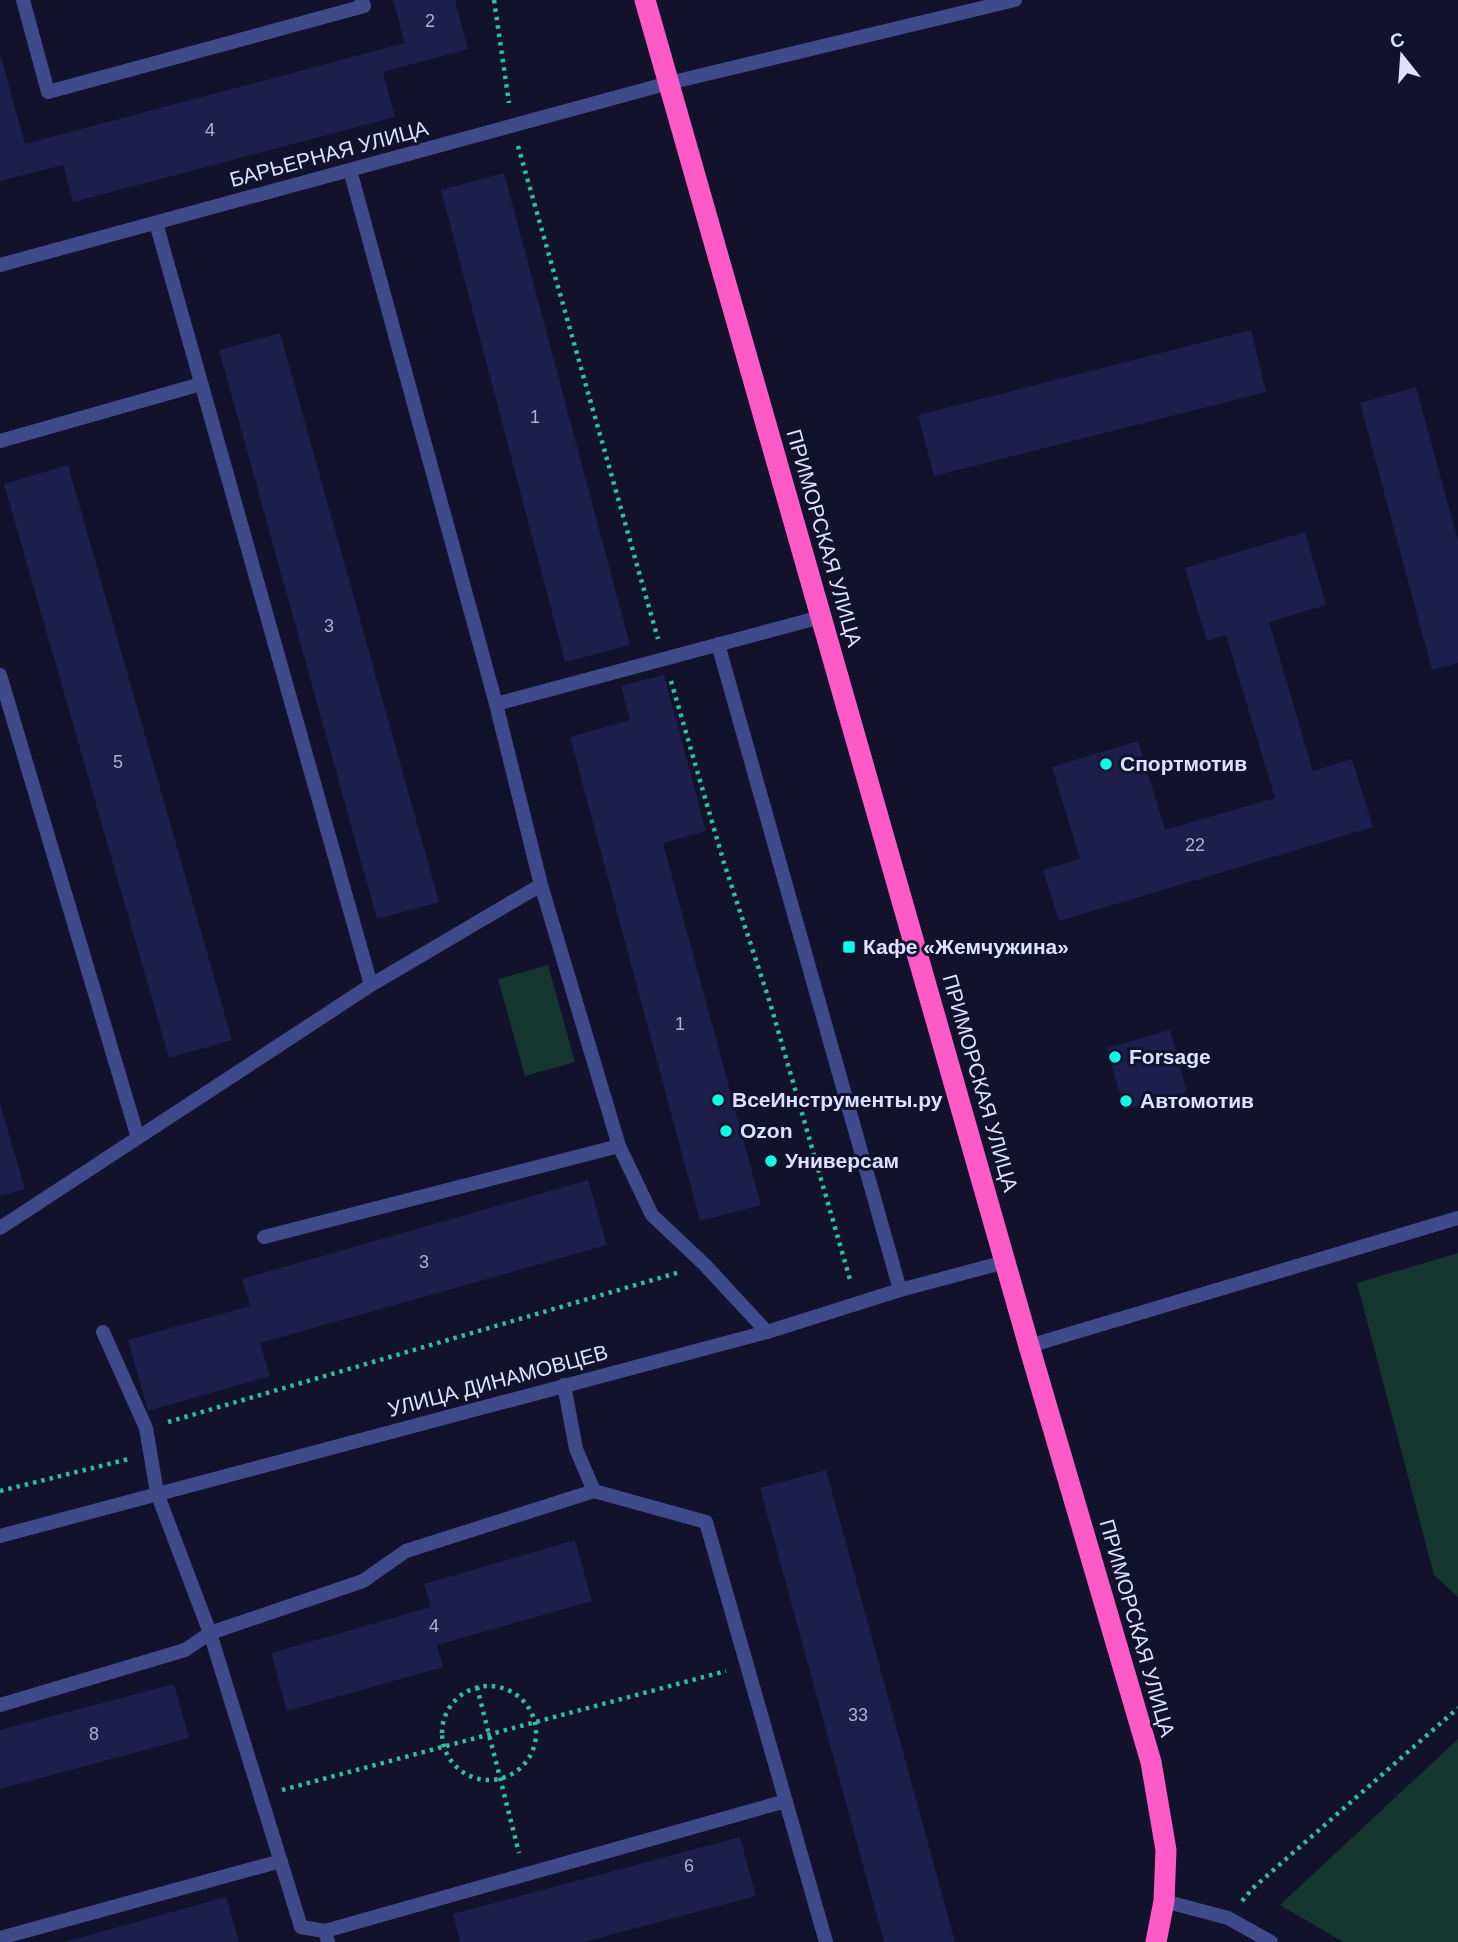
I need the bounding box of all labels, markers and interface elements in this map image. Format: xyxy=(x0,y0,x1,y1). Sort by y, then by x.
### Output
house number: 2 xyxy=(425,11,435,31)
north arrow xyxy=(1367,21,1437,91)
text: С xyxy=(1388,28,1407,52)
street label: БАРЬЕРНАЯ УЛИЦА xyxy=(227,116,431,191)
house number: 4 xyxy=(205,120,215,140)
house number: 1 xyxy=(530,407,540,427)
street label: ПРИМОРСКАЯ УЛИЦА xyxy=(782,426,867,649)
house number: 3 xyxy=(324,616,334,636)
house number: 5 xyxy=(113,752,123,772)
place label: Спортмотив xyxy=(1120,752,1247,775)
marker: Спортмотив xyxy=(1098,756,1114,772)
house number: 22 xyxy=(1185,835,1205,855)
place label: Кафе «Жемчужина» xyxy=(863,935,1069,958)
marker: Кафе «Жемчужина» xyxy=(841,939,857,955)
street label: ПРИМОРСКАЯ УЛИЦА xyxy=(938,971,1023,1194)
house number: 1 xyxy=(675,1014,685,1034)
place label: Forsage xyxy=(1129,1045,1211,1068)
marker: Forsage xyxy=(1107,1049,1123,1065)
place label: ВсеИнструменты.ру xyxy=(732,1088,943,1111)
place label: Автомотив xyxy=(1140,1089,1254,1112)
marker: ВсеИнструменты.ру xyxy=(710,1092,726,1108)
marker: Автомотив xyxy=(1118,1093,1134,1109)
place label: Ozon xyxy=(740,1119,793,1142)
marker: Ozon xyxy=(718,1123,734,1139)
place label: Универсам xyxy=(785,1149,899,1172)
marker: Универсам xyxy=(763,1153,779,1169)
house number: 3 xyxy=(419,1252,429,1272)
street label: УЛИЦА ДИНАМОВЦЕВ xyxy=(385,1340,610,1421)
street label: ПРИМОРСКАЯ УЛИЦА xyxy=(1095,1516,1180,1739)
house number: 4 xyxy=(429,1616,439,1636)
house number: 33 xyxy=(848,1705,868,1725)
house number: 8 xyxy=(89,1724,99,1744)
house number: 6 xyxy=(684,1856,694,1876)

